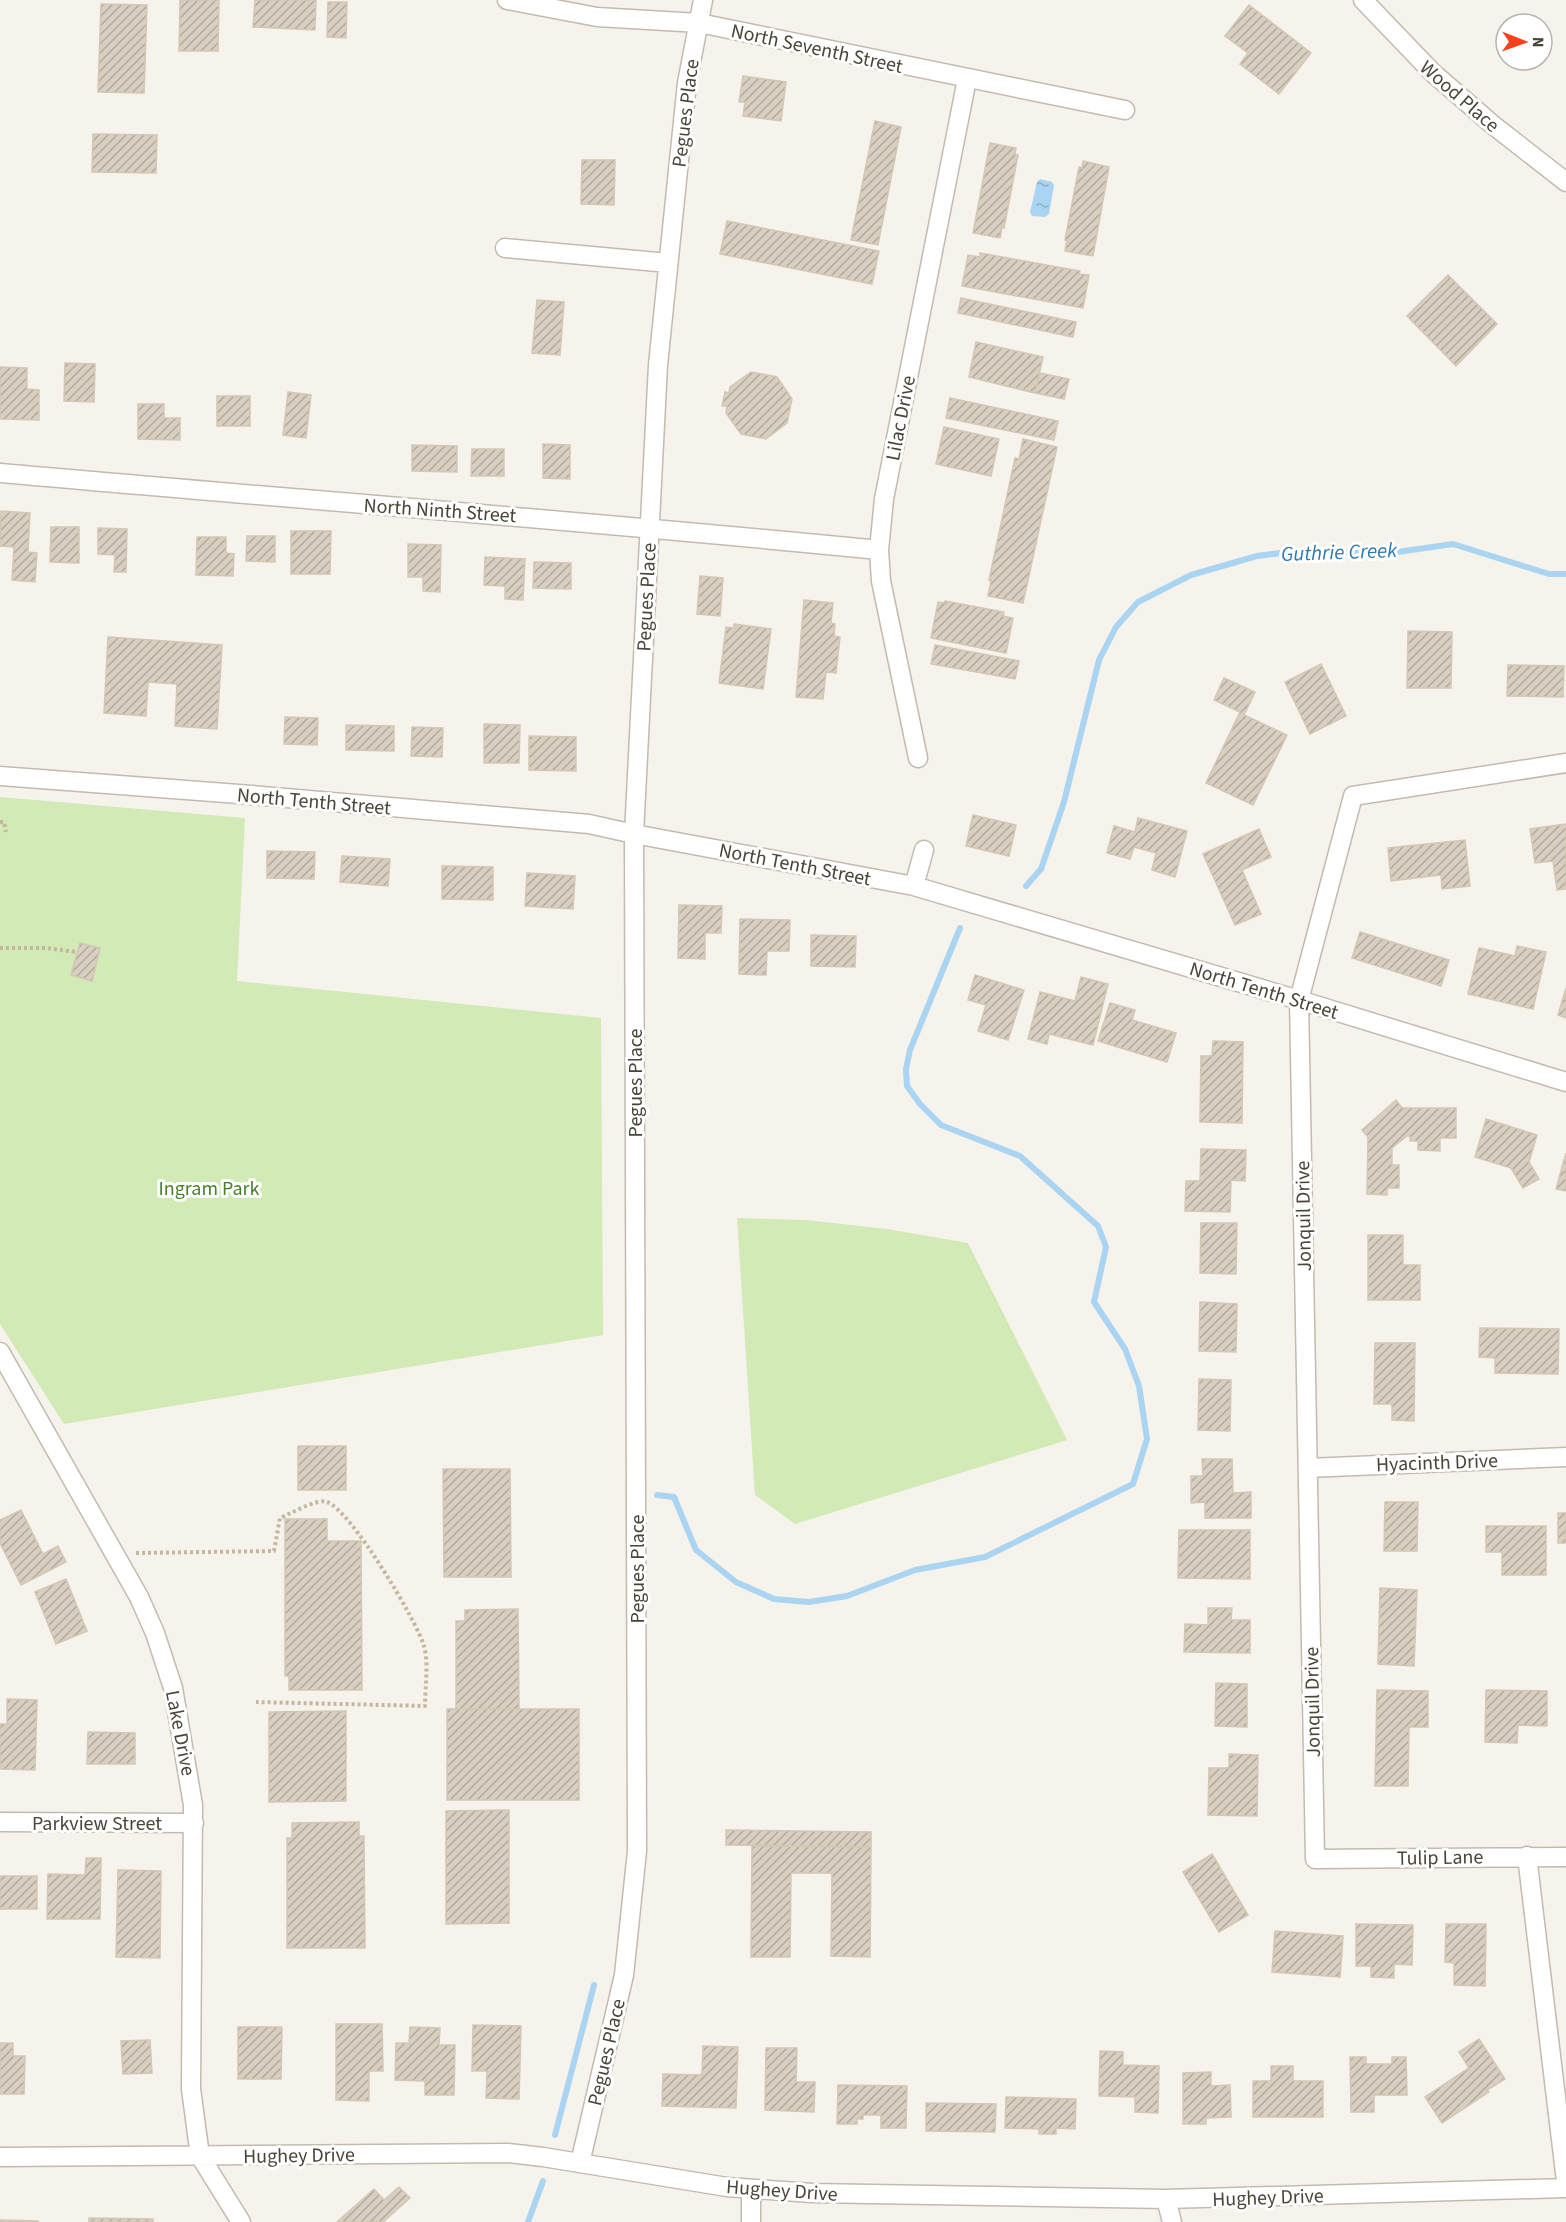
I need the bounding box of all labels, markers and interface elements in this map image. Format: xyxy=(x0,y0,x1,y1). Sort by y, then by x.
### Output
north arrow xyxy=(1494,12,1554,72)
street label: North Seventh Street xyxy=(728,17,905,81)
text: N xyxy=(1527,37,1549,48)
street label: Wood Place xyxy=(1413,54,1505,139)
street label: Pegues Place xyxy=(665,57,707,169)
street label: Lilac Drive xyxy=(879,373,923,463)
street label: North Ninth Street xyxy=(363,492,517,530)
water label: Guthrie Creek xyxy=(1280,535,1399,569)
street label: Pegues Place xyxy=(630,542,664,652)
street label: North Tenth Street xyxy=(236,781,392,823)
street label: North Tenth Street xyxy=(716,837,873,893)
street label: North Tenth Street xyxy=(1186,955,1342,1027)
street label: Pegues Place xyxy=(622,1028,650,1137)
street label: Jonquil Drive xyxy=(1289,1160,1319,1272)
park label: Ingram Park xyxy=(159,1175,259,1203)
street label: Hyacinth Drive xyxy=(1376,1447,1499,1479)
street label: Pegues Place xyxy=(624,1514,652,1623)
street label: Jonquil Drive xyxy=(1298,1646,1328,1758)
street label: Lake Drive xyxy=(158,1688,202,1778)
street label: Parkview Street xyxy=(32,1810,162,1838)
street label: Tulip Lane xyxy=(1397,1843,1484,1873)
street label: Pegues Place xyxy=(581,1996,633,2108)
street label: Hughey Drive xyxy=(243,2141,355,2171)
street label: Hughey Drive xyxy=(725,2173,839,2209)
street label: Hughey Drive xyxy=(1212,2182,1324,2214)

